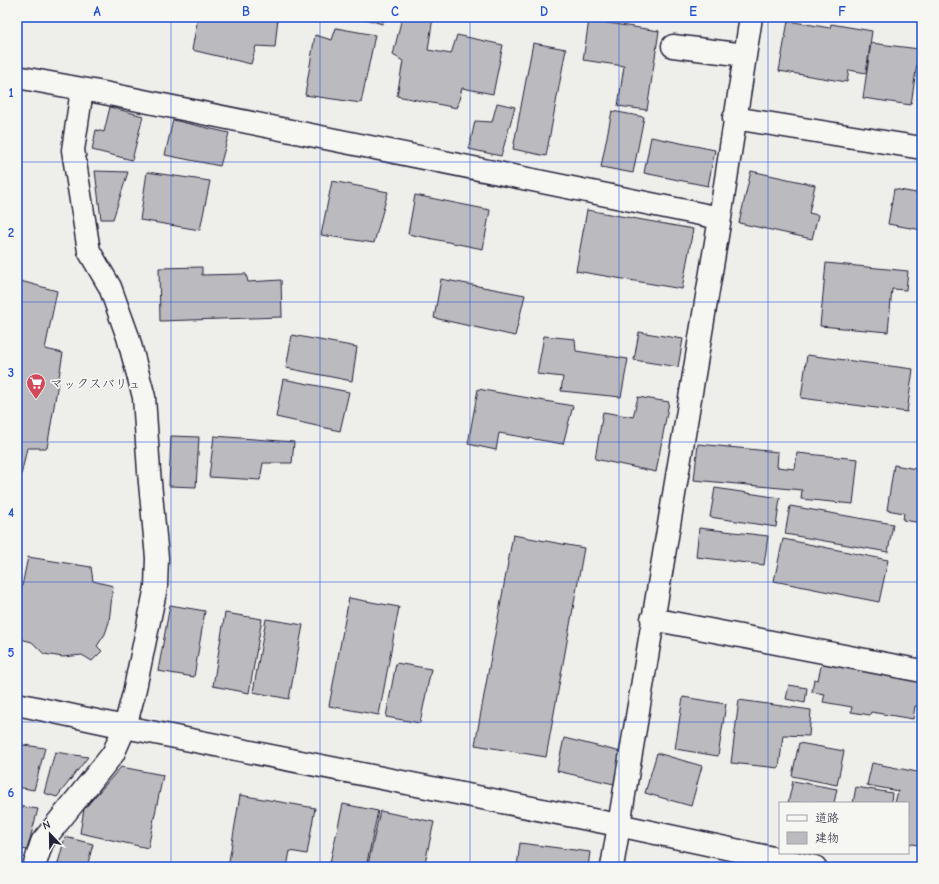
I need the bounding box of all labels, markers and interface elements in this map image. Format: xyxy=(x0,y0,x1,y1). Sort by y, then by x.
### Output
text: A xyxy=(93,4,101,19)
text: B xyxy=(242,4,250,19)
text: C xyxy=(391,4,399,19)
text: D xyxy=(540,4,548,19)
text: E xyxy=(689,4,697,19)
text: F xyxy=(838,4,846,19)
text: 1 xyxy=(8,85,14,100)
text: 2 xyxy=(8,225,14,240)
text: 3 xyxy=(8,365,14,380)
supermarket icon: マックスバリュ xyxy=(25,372,47,400)
place label: マックスバリュ xyxy=(50,376,141,391)
text: 4 xyxy=(8,505,14,520)
text: 5 xyxy=(8,645,15,660)
text: 6 xyxy=(8,785,15,800)
legend xyxy=(779,802,909,854)
text: 道路 xyxy=(815,811,839,825)
north arrow xyxy=(30,814,70,854)
text: N xyxy=(41,818,52,833)
text: 建物 xyxy=(815,831,839,845)

